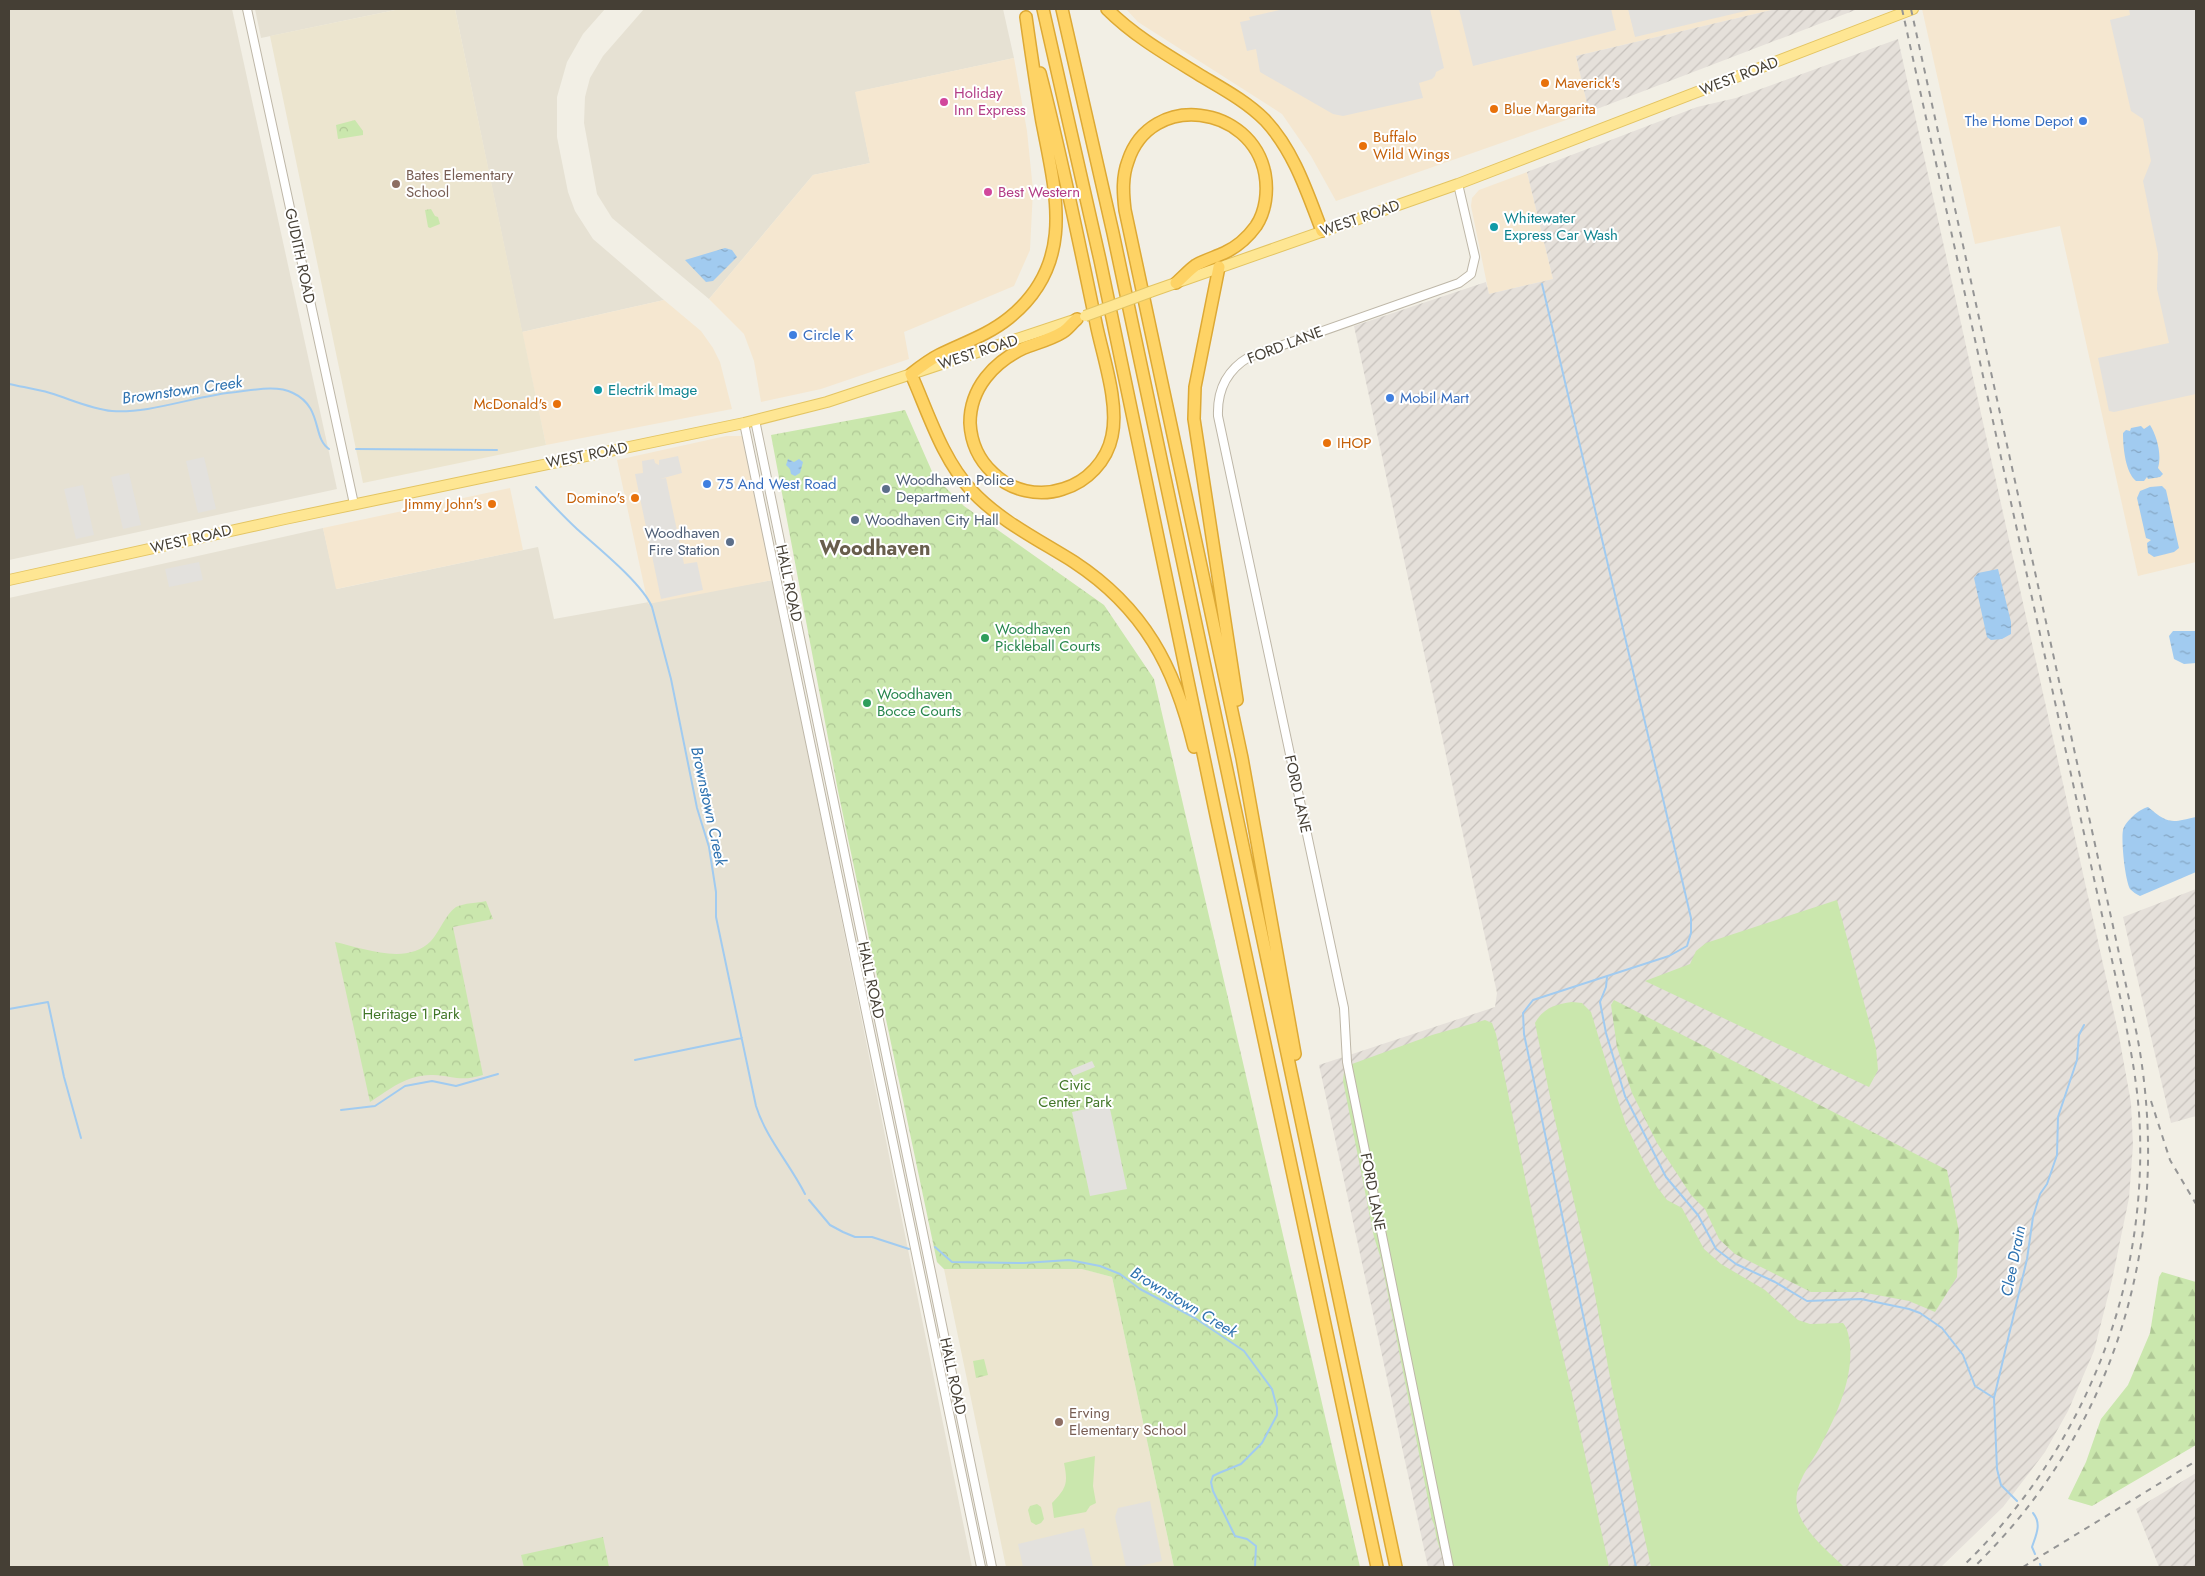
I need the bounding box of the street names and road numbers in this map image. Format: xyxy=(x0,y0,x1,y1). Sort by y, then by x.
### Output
street label: WEST ROAD xyxy=(1696,51,1782,101)
street label: WEST ROAD xyxy=(1317,194,1403,242)
street label: GUDITH ROAD xyxy=(279,206,321,306)
street label: FORD LANE xyxy=(1244,320,1326,370)
street label: WEST ROAD xyxy=(935,329,1021,375)
street label: WEST ROAD xyxy=(544,436,630,474)
street label: WEST ROAD xyxy=(148,519,234,559)
street label: HALL ROAD xyxy=(770,542,808,624)
street label: FORD LANE xyxy=(1279,753,1317,835)
street label: HALL ROAD xyxy=(852,939,890,1021)
street label: FORD LANE xyxy=(1355,1151,1391,1233)
street label: HALL ROAD xyxy=(934,1335,972,1417)

